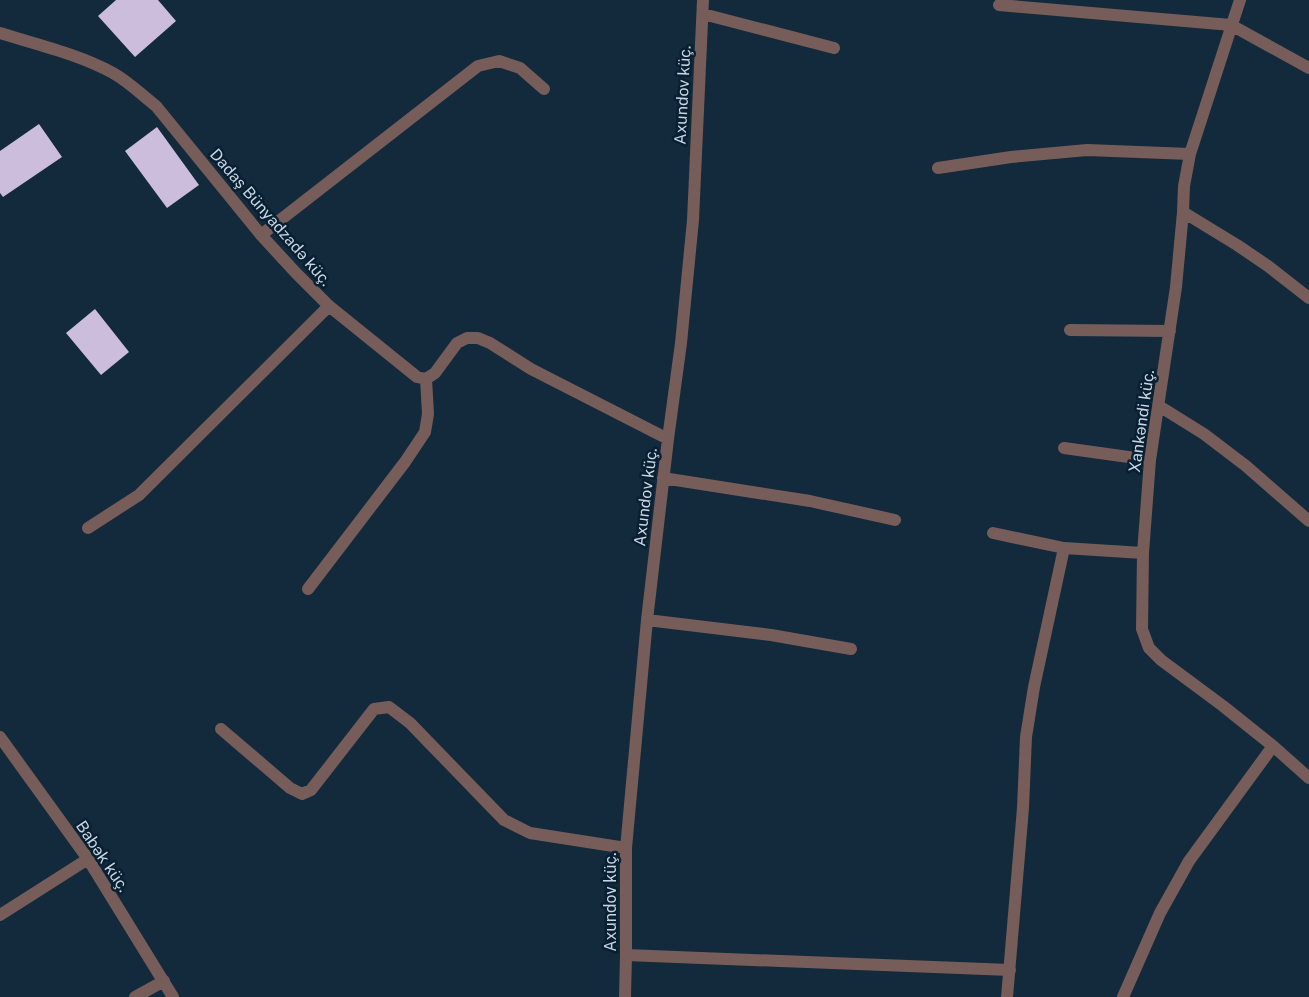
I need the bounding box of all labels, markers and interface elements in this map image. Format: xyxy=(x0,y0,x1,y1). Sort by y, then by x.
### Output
street label: Axundov küç. xyxy=(670,45,695,145)
street label: Dadaş Bünyadzadə küç. xyxy=(206,145,335,290)
street label: Xankəndi küç. xyxy=(1125,368,1158,474)
street label: Axundov küç. xyxy=(630,447,661,548)
street label: Babək küç. xyxy=(72,817,133,895)
street label: Axundov küç. xyxy=(601,852,620,952)

